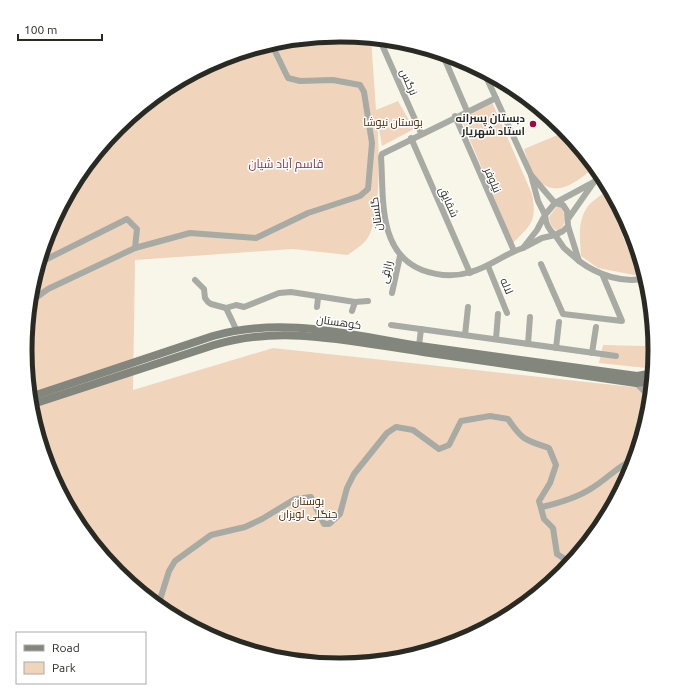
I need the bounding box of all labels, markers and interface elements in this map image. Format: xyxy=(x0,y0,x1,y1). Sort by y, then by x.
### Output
scale bar xyxy=(18,16,102,42)
text: 100 m xyxy=(24,23,57,36)
street label: نرگس xyxy=(397,67,420,97)
place label: دبستان پسرانه استاد شهريار xyxy=(455,112,525,139)
park label: بوستان نیوشا xyxy=(363,116,423,129)
marker: دبستان پسرانه استاد شهريار xyxy=(528,119,538,129)
district label: قاسم آباد شیان xyxy=(249,157,323,172)
street label: نیلوفر xyxy=(481,165,504,195)
street label: شقایق xyxy=(436,185,461,220)
street label: گلستان xyxy=(368,196,385,232)
street label: رازقی xyxy=(378,259,395,285)
street label: لاله xyxy=(498,276,516,296)
street label: کوهستان xyxy=(316,313,362,332)
park label: بوستان جنگلی لویزان xyxy=(279,495,337,521)
legend xyxy=(16,632,146,684)
text: Road xyxy=(52,641,80,654)
text: Park xyxy=(52,661,76,674)

